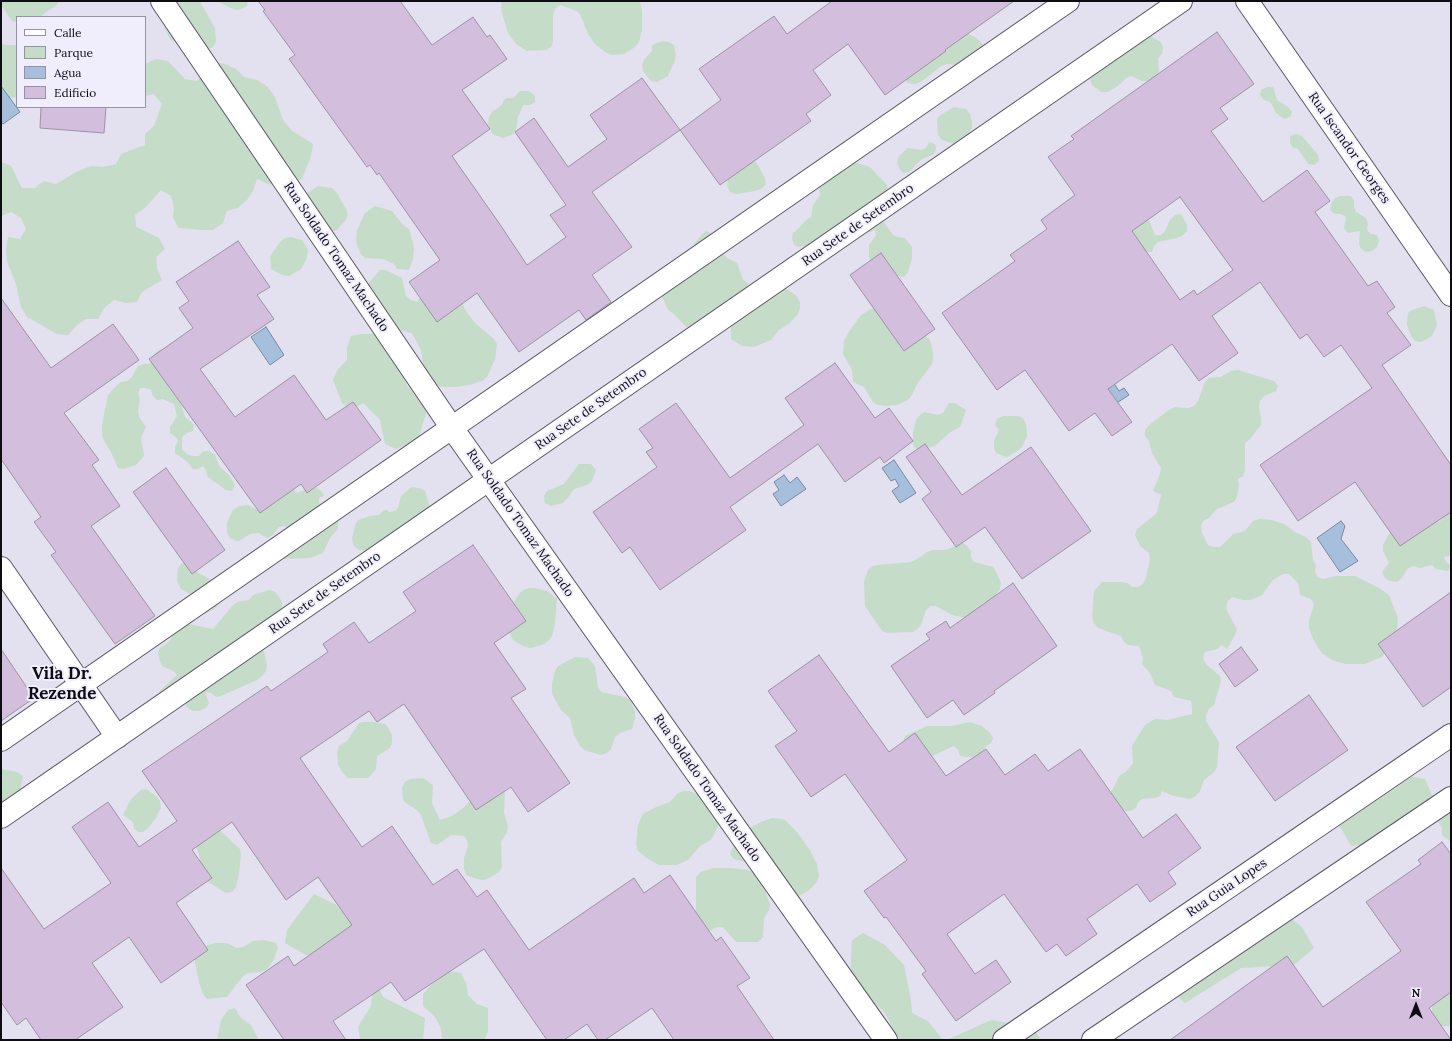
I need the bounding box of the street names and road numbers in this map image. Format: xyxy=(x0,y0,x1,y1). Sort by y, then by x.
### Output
street label: Rua Iscandor Georges xyxy=(1305,89,1393,207)
street label: Rua Soldado Tomaz Machado xyxy=(280,179,392,335)
street label: Rua Sete de Setembro xyxy=(799,181,917,269)
street label: Rua Sete de Setembro xyxy=(532,365,650,453)
street label: Rua Soldado Tomaz Machado xyxy=(463,446,577,600)
street label: Rua Sete de Setembro xyxy=(266,549,384,637)
street label: Rua Soldado Tomaz Machado xyxy=(650,711,764,865)
street label: Rua Guia Lopes xyxy=(1184,855,1270,921)

